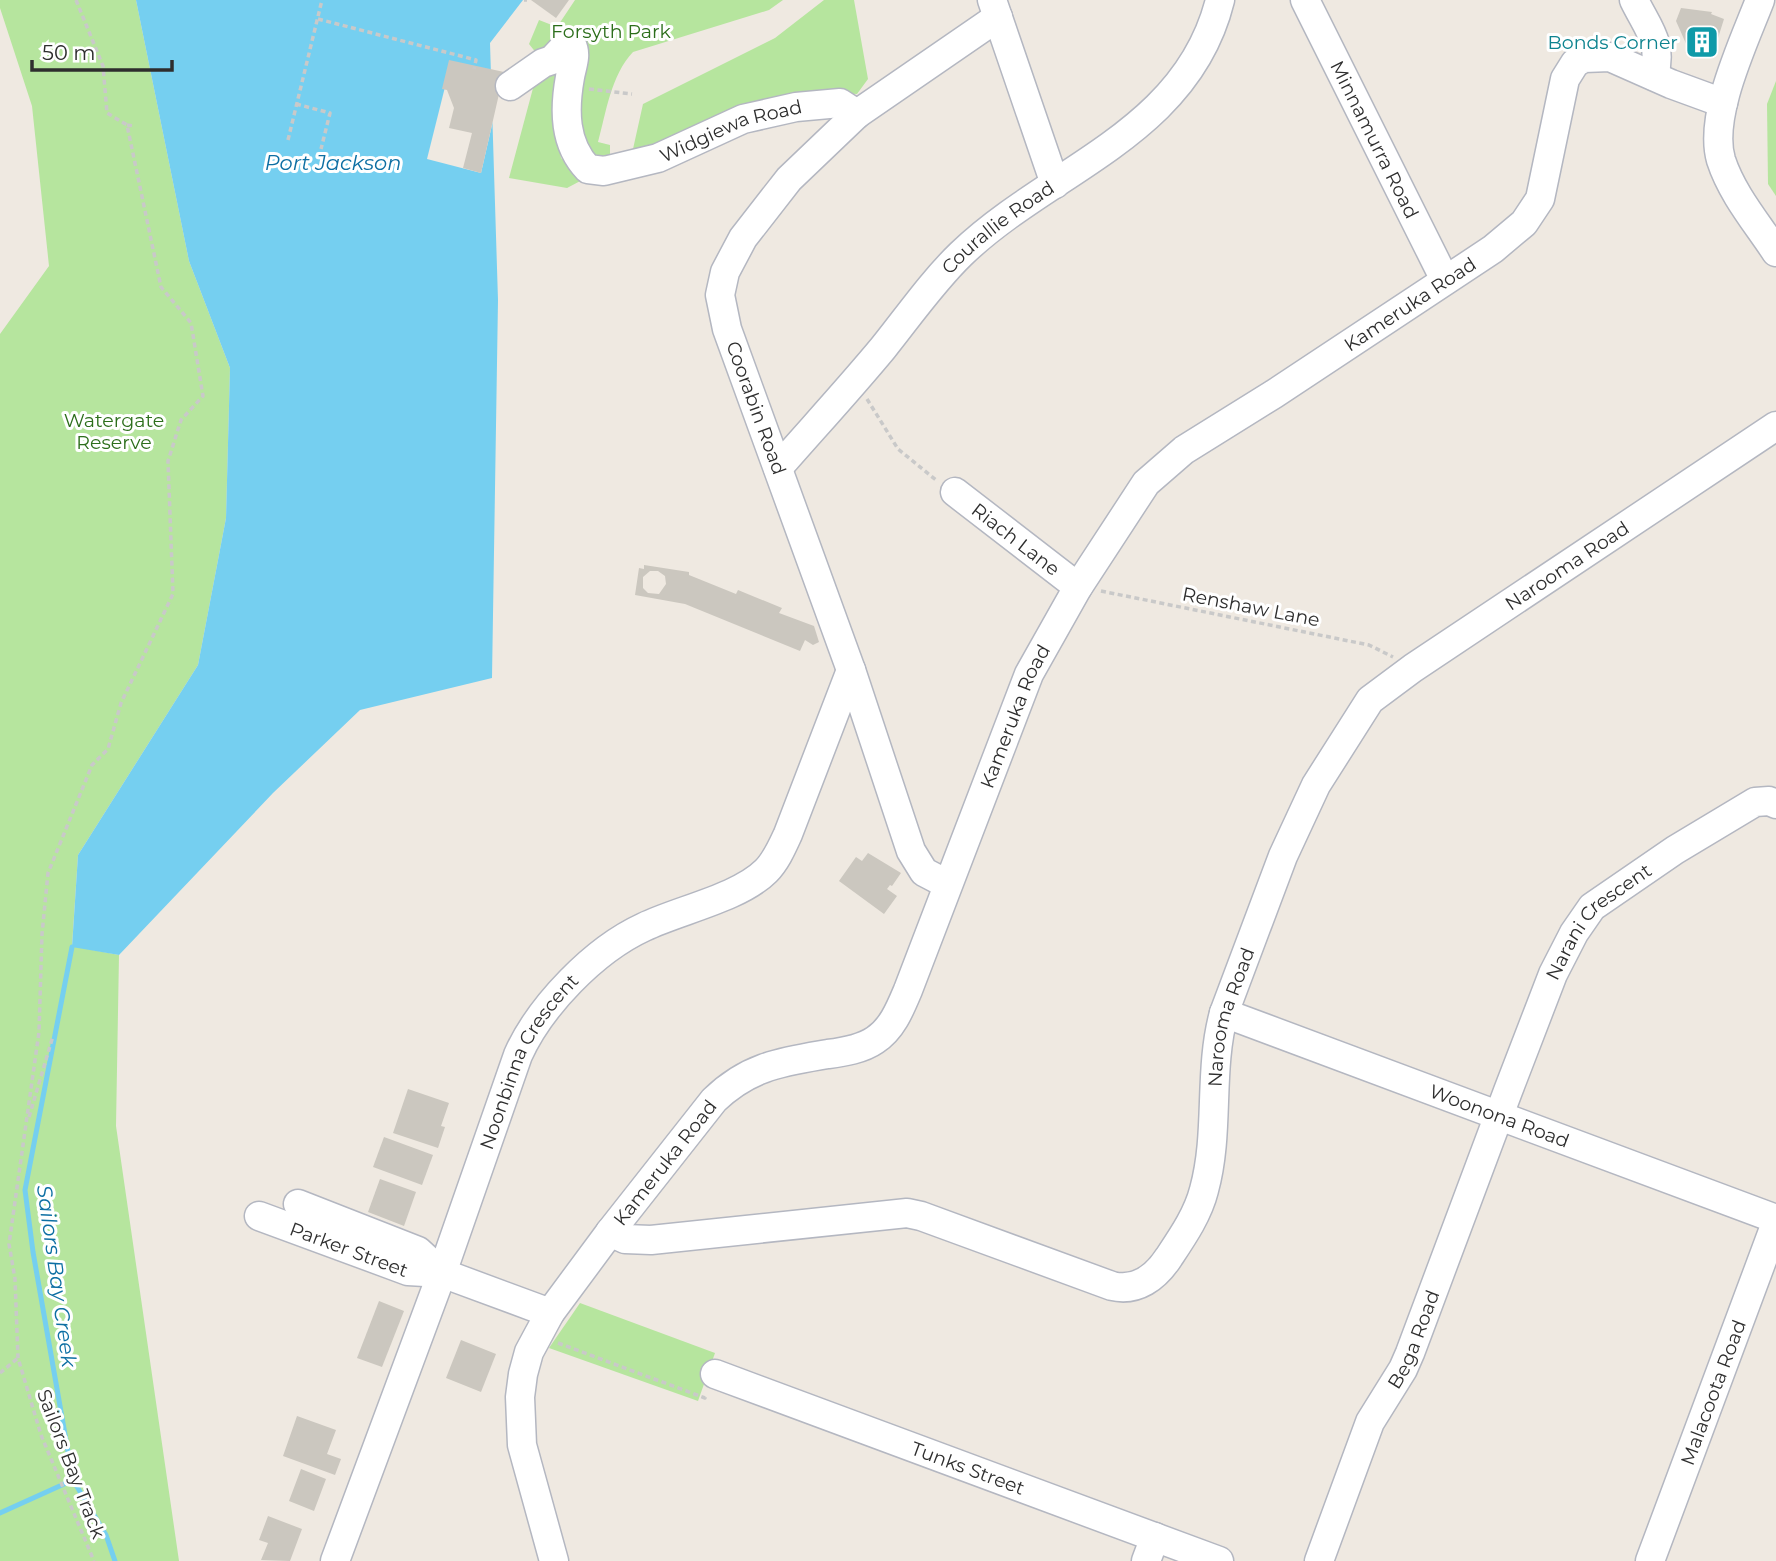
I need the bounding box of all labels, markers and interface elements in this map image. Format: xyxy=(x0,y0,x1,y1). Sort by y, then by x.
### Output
park label: Forsyth Park xyxy=(551,20,672,43)
building icon: Bonds Corner xyxy=(1683,23,1721,61)
scale bar xyxy=(32,28,172,72)
place label: Bonds Corner xyxy=(1547,31,1678,54)
text: 50 m xyxy=(42,40,96,65)
street label: Minnamurra Road xyxy=(1326,57,1424,222)
street label: Widgiewa Road xyxy=(656,95,804,167)
water label: Port Jackson xyxy=(265,150,401,175)
street label: Courallie Road xyxy=(936,176,1058,279)
street label: Kameruka Road xyxy=(1340,252,1480,356)
street label: Coorabin Road xyxy=(721,338,791,478)
park label: Watergate Reserve xyxy=(64,409,164,454)
street label: Riach Lane xyxy=(967,498,1065,580)
street label: Narooma Road xyxy=(1501,516,1633,615)
street label: Renshaw Lane xyxy=(1180,582,1322,632)
street label: Kameruka Road xyxy=(975,640,1055,791)
street label: Narani Crescent xyxy=(1540,858,1656,984)
street label: Narooma Road xyxy=(1203,944,1259,1088)
street label: Noonbinna Crescent xyxy=(474,969,583,1153)
street label: Woonona Road xyxy=(1426,1079,1573,1152)
street label: Kameruka Road xyxy=(608,1095,721,1230)
water label: Sailors Bay Creek xyxy=(32,1183,82,1370)
street label: Parker Street xyxy=(287,1217,412,1282)
street label: Bega Road xyxy=(1382,1287,1444,1393)
street label: Malacoota Road xyxy=(1675,1316,1750,1468)
street label: Sailors Bay Track xyxy=(32,1386,110,1542)
street label: Tunks Street xyxy=(908,1436,1028,1500)

